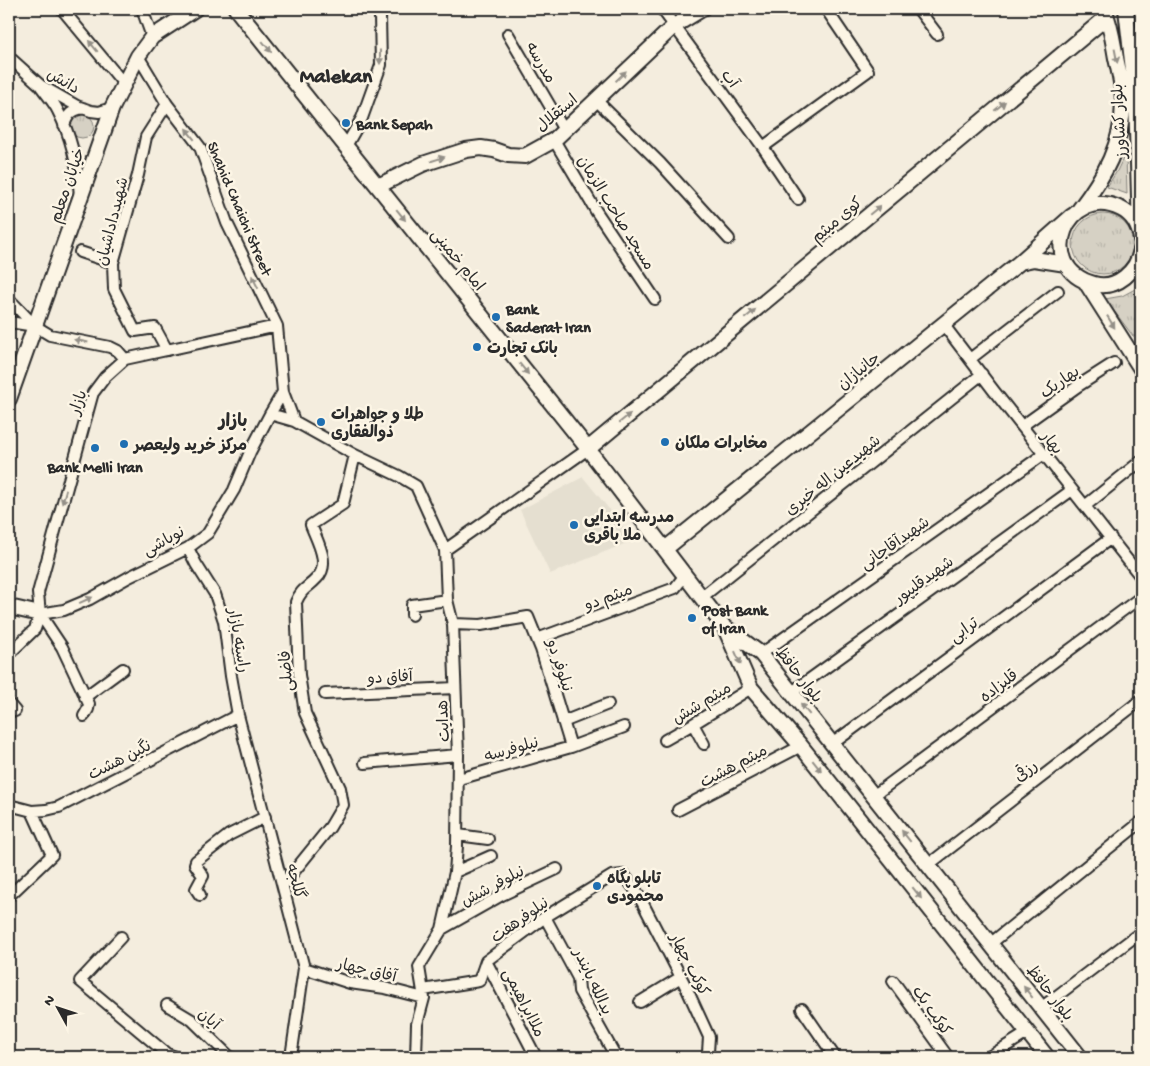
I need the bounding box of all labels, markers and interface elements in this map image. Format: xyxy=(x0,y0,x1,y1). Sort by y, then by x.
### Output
one-way arrow xyxy=(88,40,99,53)
one-way arrow xyxy=(261,40,272,53)
street label: مدرسه xyxy=(520,40,558,88)
one-way arrow xyxy=(1112,48,1120,64)
one-way arrow xyxy=(376,50,384,66)
street label: دانش xyxy=(42,66,82,100)
district label: Malekan xyxy=(300,66,373,91)
street label: آب xyxy=(715,67,743,94)
one-way arrow xyxy=(615,71,627,83)
street label: بلوار کشاورز xyxy=(1110,83,1133,161)
street label: استقلال xyxy=(533,92,583,138)
one-way arrow xyxy=(993,100,1006,111)
marker: Bank Sepah xyxy=(340,117,352,129)
place label: Bank Sepah xyxy=(355,117,433,136)
one-way arrow xyxy=(185,127,195,141)
street label: Shahid Chaichi Street xyxy=(201,140,275,281)
street label: خیابان معلم xyxy=(48,146,91,226)
street label: مسجد صاحب الزمان xyxy=(571,153,657,275)
one-way arrow xyxy=(431,155,446,163)
street label: شهیدداداشیان xyxy=(94,176,135,268)
street label: کوی میثم xyxy=(809,195,868,249)
one-way arrow xyxy=(868,204,881,215)
one-way arrow xyxy=(395,208,406,221)
street label: امام خمینی xyxy=(425,226,487,296)
one-way arrow xyxy=(251,275,259,289)
place label: Bank Saderat Iran xyxy=(505,302,591,339)
one-way arrow xyxy=(743,308,756,319)
marker: Bank Saderat Iran xyxy=(490,311,502,323)
one-way arrow xyxy=(1106,316,1116,329)
one-way arrow xyxy=(74,337,89,345)
place label: بانک تجارت xyxy=(487,340,558,360)
marker: بانک تجارت xyxy=(471,341,483,353)
street label: جانبازان xyxy=(835,350,885,396)
one-way arrow xyxy=(519,362,529,376)
street label: بهاریک xyxy=(1038,363,1084,404)
street label: بازار xyxy=(67,388,93,420)
place label: طلا و جواهرات ذوالفقاری xyxy=(331,406,424,444)
district label: بازار xyxy=(217,412,247,433)
one-way arrow xyxy=(618,412,631,423)
marker: طلا و جواهرات ذوالفقاری xyxy=(315,416,327,428)
street label: بهار xyxy=(1034,427,1065,460)
street label: شهیدعین اله خیری xyxy=(783,432,886,521)
place label: مخابرات ملکان xyxy=(675,435,768,455)
marker: مخابرات ملکان xyxy=(659,436,671,448)
place label: مرکز خرید ولیعصر xyxy=(132,437,247,457)
marker: مرکز خرید ولیعصر xyxy=(118,438,130,450)
marker: Bank Melli Iran xyxy=(89,442,101,454)
place label: Bank Melli Iran xyxy=(46,460,143,479)
one-way arrow xyxy=(60,489,68,504)
place label: مدرسه ابتدایی ملا باقری xyxy=(584,509,674,547)
street label: شهیدآقاجانی xyxy=(857,513,934,576)
marker: مدرسه ابتدایی ملا باقری xyxy=(568,519,580,531)
street label: نوباشی xyxy=(141,524,189,562)
street label: شهیدقلیپور xyxy=(890,554,959,611)
street label: میثم دو xyxy=(581,582,636,617)
one-way arrow xyxy=(79,596,93,604)
place label: Post Bank of Iran xyxy=(701,603,769,640)
street label: راسته بازار xyxy=(221,605,252,674)
marker: Post Bank of Iran xyxy=(686,612,698,624)
street label: ترابی xyxy=(947,615,983,649)
street label: نیلوفر دو xyxy=(540,636,575,695)
street label: بلوار حافظ xyxy=(769,644,825,708)
street label: فاضلی xyxy=(278,650,299,692)
one-way arrow xyxy=(735,651,743,665)
street label: قلیزاده xyxy=(977,667,1023,708)
street label: آفاق دو xyxy=(365,668,414,690)
street label: میثم شش xyxy=(670,680,736,730)
street label: هدایت xyxy=(435,699,456,742)
one-way arrow xyxy=(799,703,810,716)
street label: نگین هشت xyxy=(84,735,155,786)
street label: نیلوفرسه xyxy=(483,735,541,768)
street label: میثم هشت xyxy=(698,742,772,794)
street label: رزقی xyxy=(1009,755,1043,788)
one-way arrow xyxy=(811,759,822,772)
one-way arrow xyxy=(900,830,911,843)
street label: گللجه xyxy=(280,861,310,902)
street label: نیلوفر شش xyxy=(459,863,529,913)
place label: تابلو پگاه محمودی xyxy=(607,868,664,908)
marker: تابلو پگاه محمودی xyxy=(591,880,603,892)
one-way arrow xyxy=(912,886,923,899)
street label: نیلوفرهفت xyxy=(488,895,554,949)
street label: کوکب چهار xyxy=(663,929,712,1000)
street label: یدالله بایندر xyxy=(566,944,614,1019)
street label: آفاق چهار xyxy=(332,955,399,989)
street label: بلوار حافظ xyxy=(1020,962,1076,1026)
street label: ملاابراهیمی xyxy=(496,966,547,1041)
street label: کوکب یک xyxy=(906,983,954,1041)
north arrow xyxy=(32,984,82,1034)
one-way arrow xyxy=(1022,985,1033,998)
text: N xyxy=(41,992,59,1010)
street label: آیان xyxy=(193,1005,224,1036)

